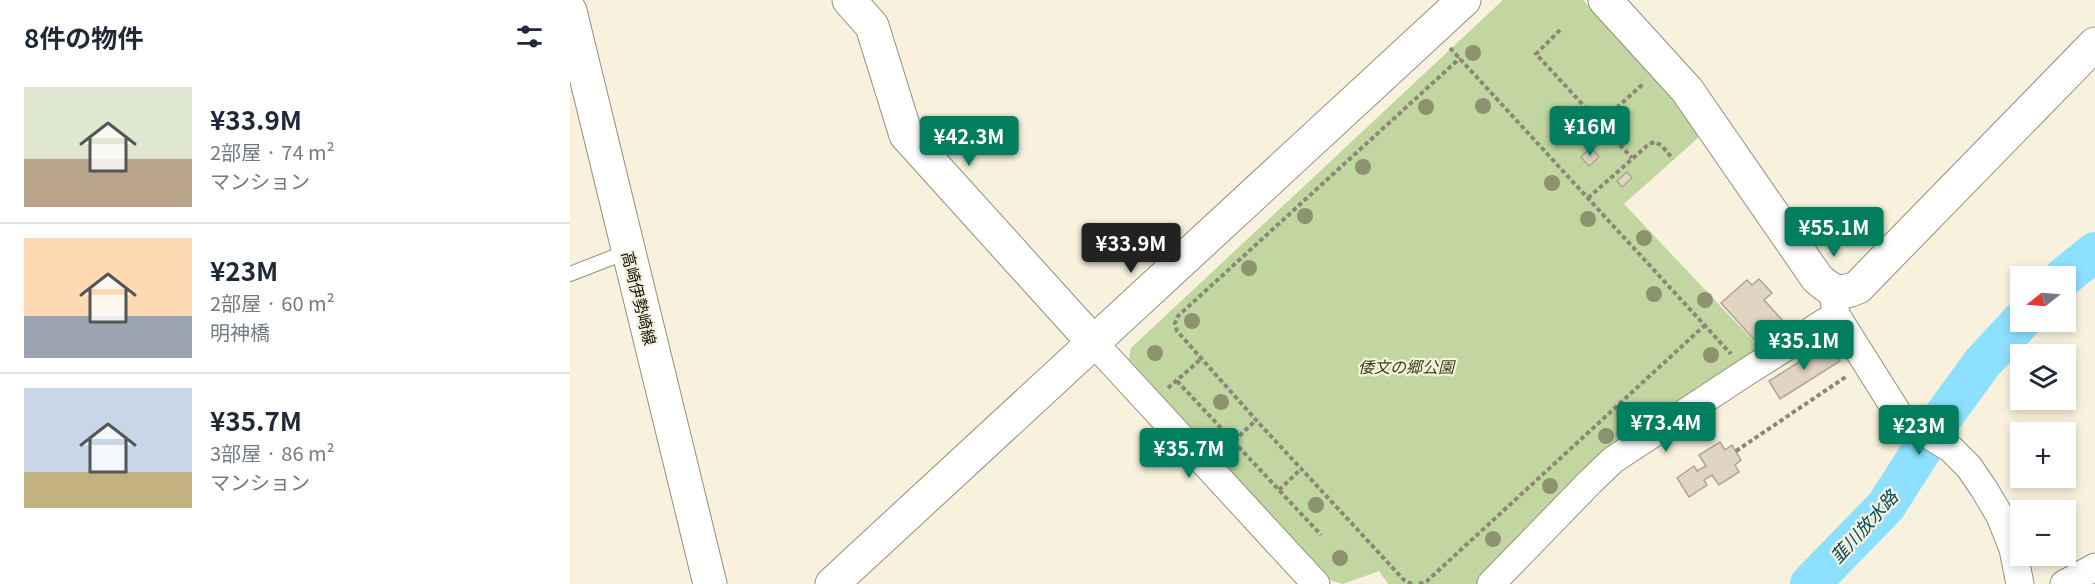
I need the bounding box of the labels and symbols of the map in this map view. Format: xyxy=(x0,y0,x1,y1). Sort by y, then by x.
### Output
pin: ¥16M xyxy=(1554,106,1626,157)
pin: ¥42.3M xyxy=(920,116,1018,167)
pin: ¥55.1M xyxy=(1785,207,1883,258)
pin: ¥33.9M xyxy=(1082,223,1180,274)
street label: 高崎伊勢崎線 xyxy=(617,249,663,347)
north arrow xyxy=(2010,266,2076,332)
pin: ¥35.1M xyxy=(1755,320,1853,371)
park label: 倭文の郷公園 xyxy=(1358,354,1456,378)
pin: ¥73.4M xyxy=(1617,402,1715,453)
pin: ¥23M xyxy=(1883,405,1955,456)
pin: ¥35.7M xyxy=(1140,428,1238,479)
water label: 韮川放水路 xyxy=(1823,482,1904,568)

